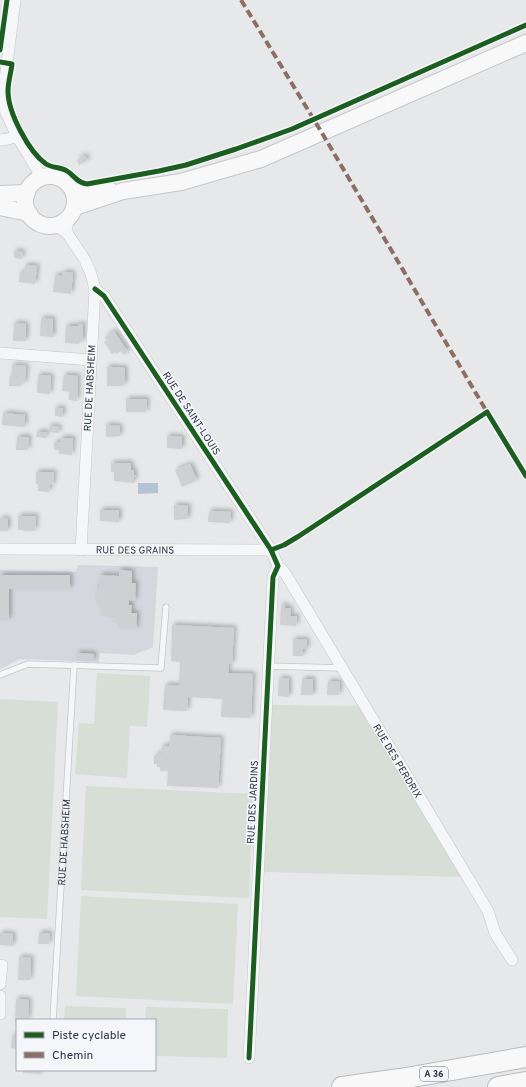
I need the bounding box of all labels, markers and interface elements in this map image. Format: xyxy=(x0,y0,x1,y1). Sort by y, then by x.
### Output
street label: RUE DE HABSHEIM xyxy=(82,345,99,432)
street label: RUE DE SAINT-LOUIS xyxy=(159,370,223,458)
street label: RUE DES GRAINS xyxy=(96,544,174,558)
street label: RUE DES PERDRIX xyxy=(369,722,424,801)
street label: RUE DES JARDINS xyxy=(245,760,262,844)
street label: RUE DE HABSHEIM xyxy=(56,799,74,886)
legend xyxy=(16,1019,156,1071)
text: Piste cyclable xyxy=(52,1028,126,1044)
text: Chemin xyxy=(52,1048,93,1064)
road number: A 36 xyxy=(420,1067,448,1081)

